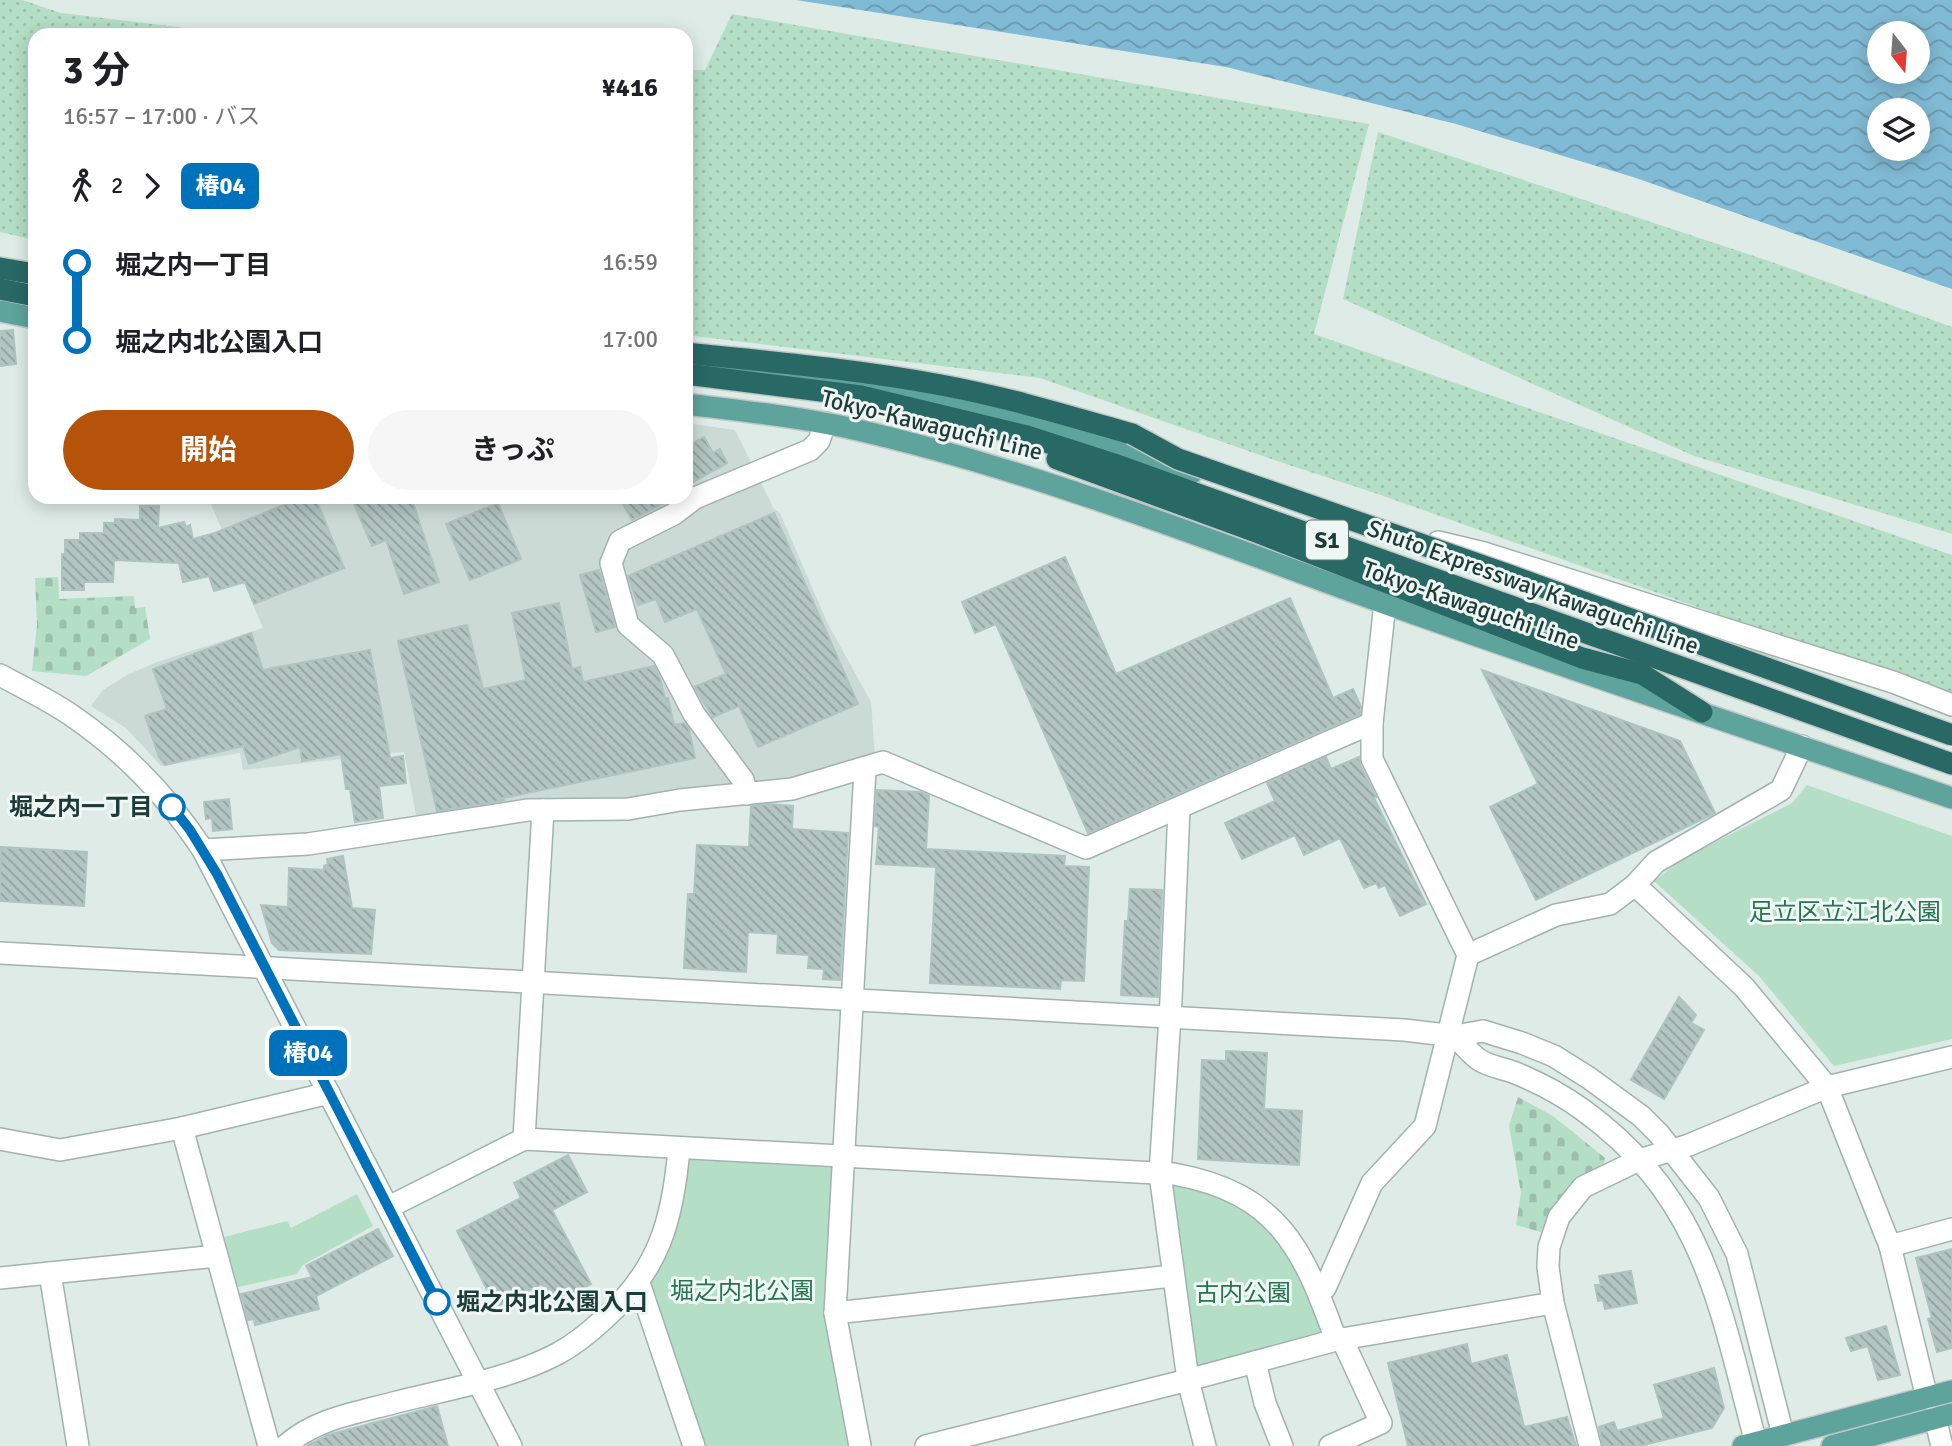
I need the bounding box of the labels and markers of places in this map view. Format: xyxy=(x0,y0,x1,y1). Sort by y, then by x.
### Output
place label: 堀之内一丁目 xyxy=(9,792,153,822)
marker: 堀之内一丁目 xyxy=(159,794,185,820)
place label: 堀之内北公園入口 xyxy=(456,1287,648,1317)
marker: 堀之内北公園入口 xyxy=(424,1289,450,1315)

